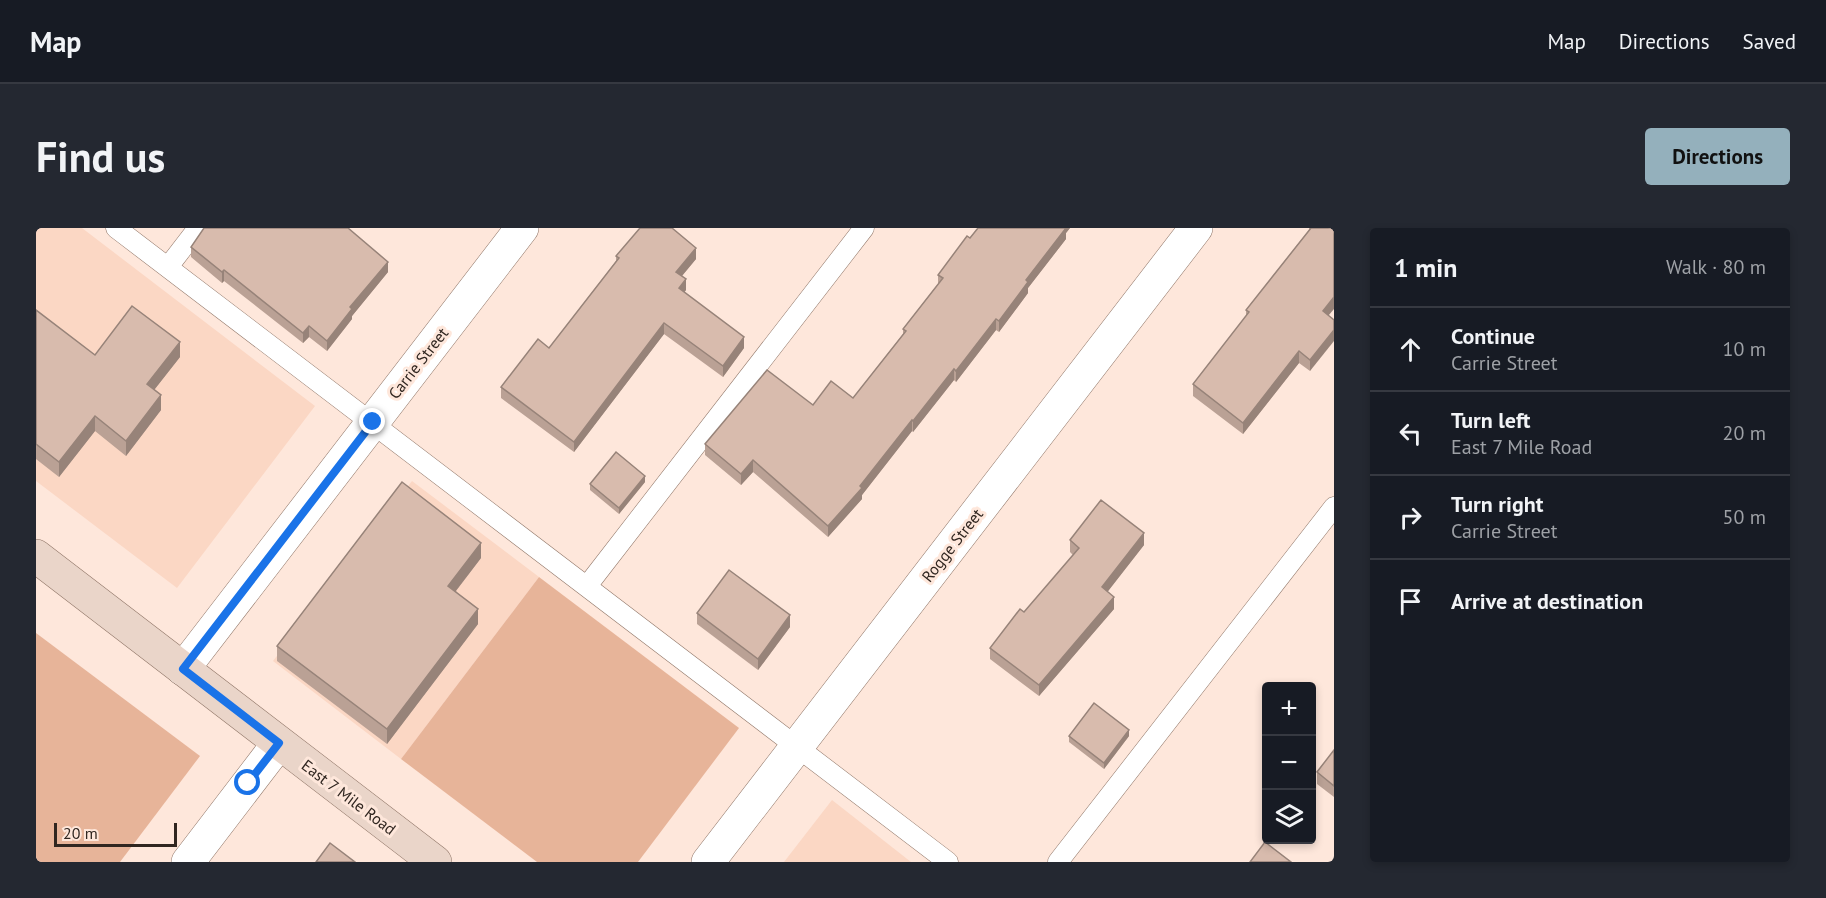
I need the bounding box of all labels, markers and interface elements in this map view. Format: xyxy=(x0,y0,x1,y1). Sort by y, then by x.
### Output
text: Map xyxy=(30,23,81,60)
text: Map xyxy=(1547,28,1586,55)
text: Directions xyxy=(1619,28,1710,55)
text: Saved xyxy=(1743,28,1796,55)
button: Directions xyxy=(1645,128,1790,185)
text: Find us xyxy=(36,129,165,184)
text: 1 min xyxy=(1394,251,1457,284)
text: Walk · 80 m xyxy=(1666,254,1766,280)
text: Continue xyxy=(1451,322,1535,350)
street label: Carrie Street xyxy=(384,323,452,403)
icon: ahead xyxy=(1394,333,1427,366)
text: 10 m xyxy=(1723,336,1766,362)
text: Carrie Street xyxy=(1451,350,1558,376)
text: Turn left xyxy=(1451,406,1531,434)
route end xyxy=(359,408,385,434)
icon: left xyxy=(1394,417,1427,450)
text: 20 m xyxy=(1723,420,1766,446)
text: East 7 Mile Road xyxy=(1451,434,1592,460)
text: Turn right xyxy=(1451,490,1543,518)
icon: right xyxy=(1394,501,1427,534)
street label: Rogge Street xyxy=(917,504,987,586)
text: 50 m xyxy=(1723,504,1766,530)
text: Carrie Street xyxy=(1451,518,1558,544)
icon: arrive xyxy=(1394,585,1427,618)
text: Arrive at destination xyxy=(1451,587,1643,615)
map controls xyxy=(1262,682,1316,844)
button: + xyxy=(1262,682,1316,736)
button: − xyxy=(1262,736,1316,790)
street label: East 7 Mile Road xyxy=(298,755,400,839)
route start xyxy=(234,769,260,795)
button: layers xyxy=(1262,790,1316,844)
scale bar xyxy=(54,820,177,848)
text: 20 m xyxy=(63,823,98,843)

